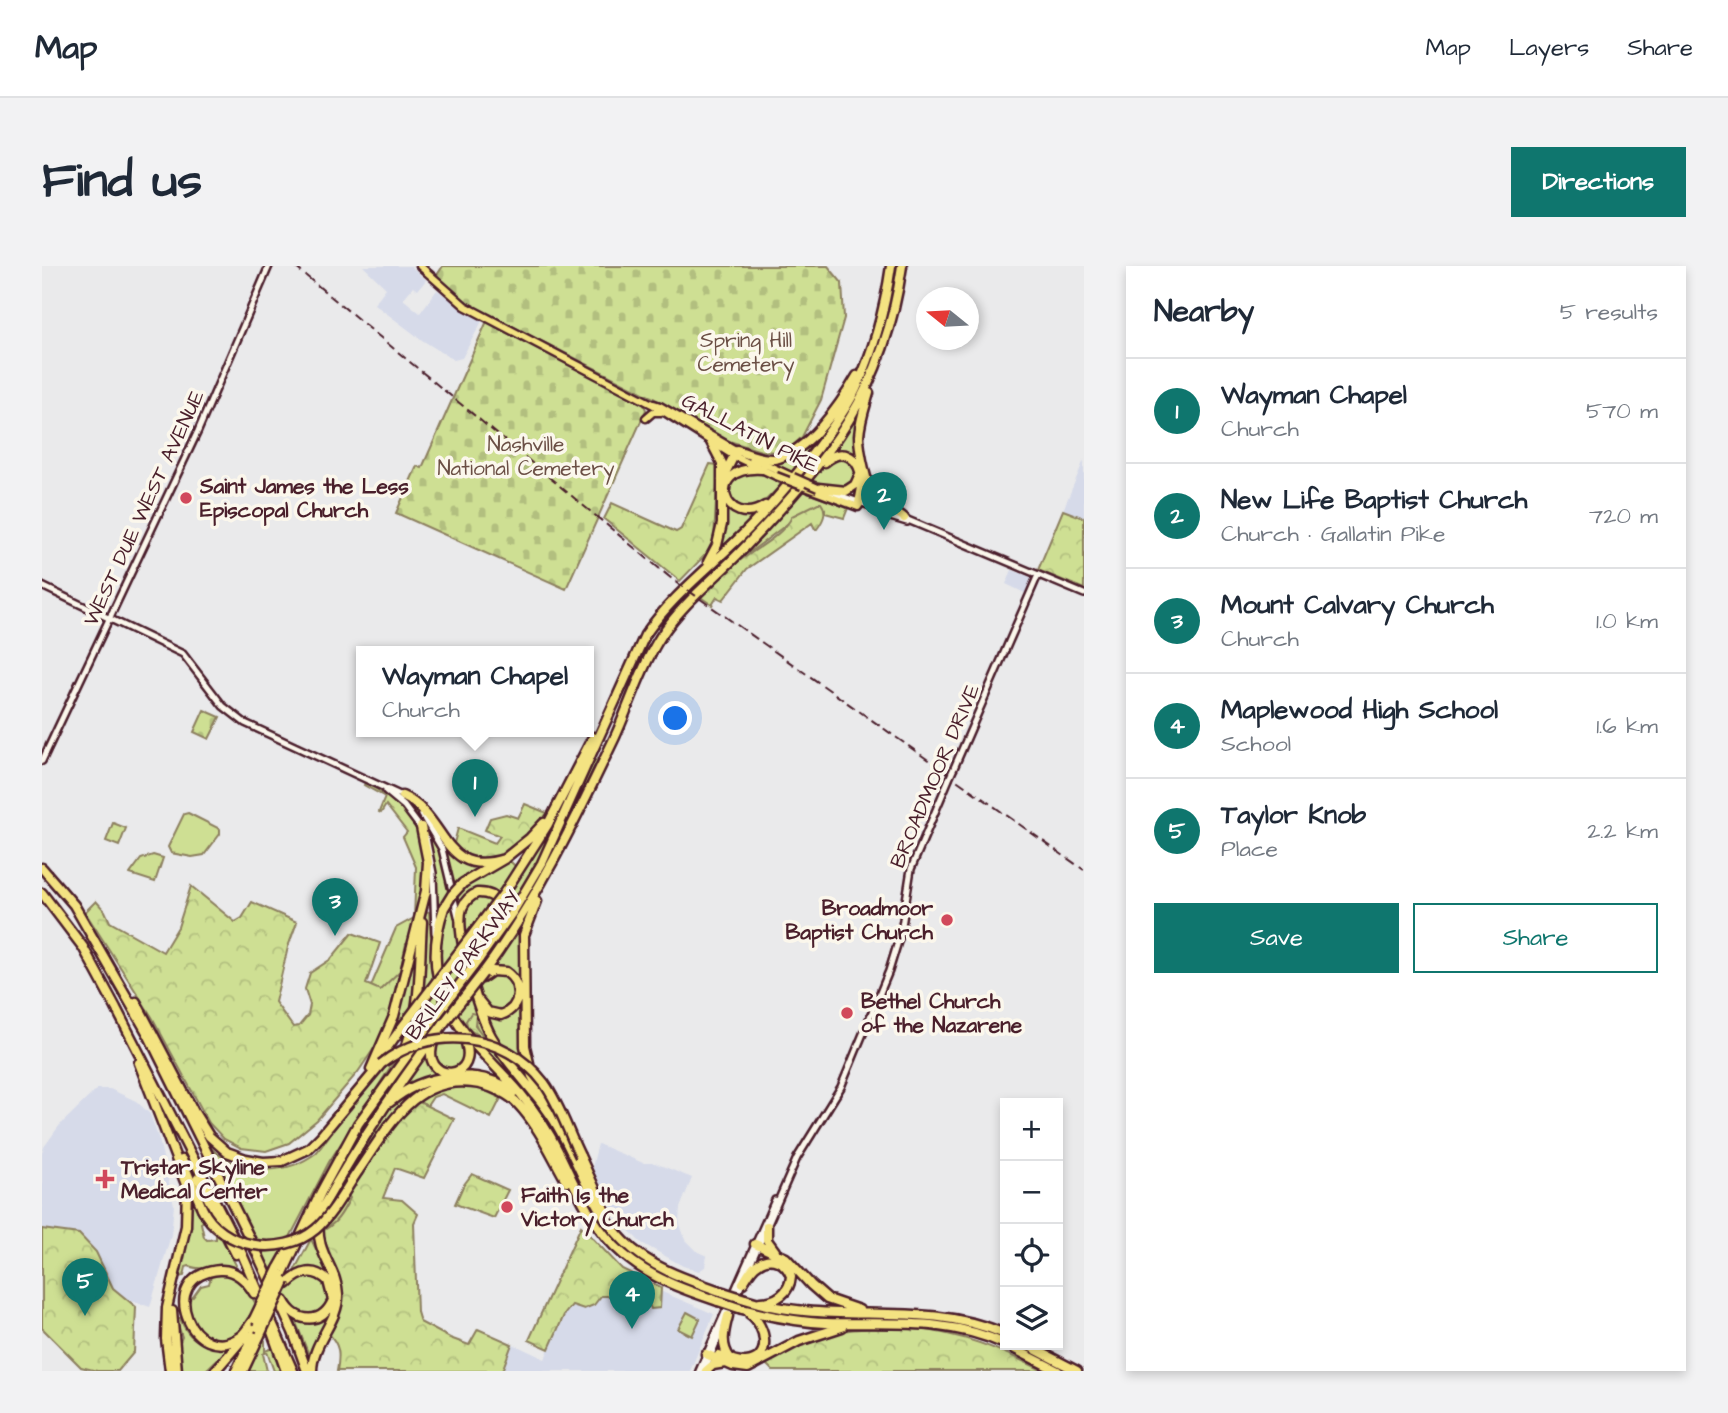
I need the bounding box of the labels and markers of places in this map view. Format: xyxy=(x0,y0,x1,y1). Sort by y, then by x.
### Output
place label: Saint James the Less Episcopal Church xyxy=(199,472,409,526)
pin: 2 xyxy=(861,472,907,530)
marker: Saint James the Less Episcopal Church xyxy=(178,490,194,506)
pin: 1 xyxy=(452,759,498,817)
pin: 3 xyxy=(312,878,358,936)
place label: Broadmoor Baptist Church xyxy=(785,894,934,948)
marker: Broadmoor Baptist Church xyxy=(939,912,955,928)
place label: Bethel Church of the Nazarene xyxy=(861,987,1023,1040)
marker: Bethel Church of the Nazarene xyxy=(839,1005,855,1021)
place label: Tristar Skyline Medical Center xyxy=(120,1153,268,1206)
marker: Tristar Skyline Medical Center xyxy=(95,1169,115,1189)
place label: Faith Is the Victory Church xyxy=(520,1181,674,1237)
marker: Faith Is the Victory Church xyxy=(499,1199,515,1215)
pin: 5 xyxy=(62,1258,108,1316)
pin: 4 xyxy=(609,1271,655,1329)

